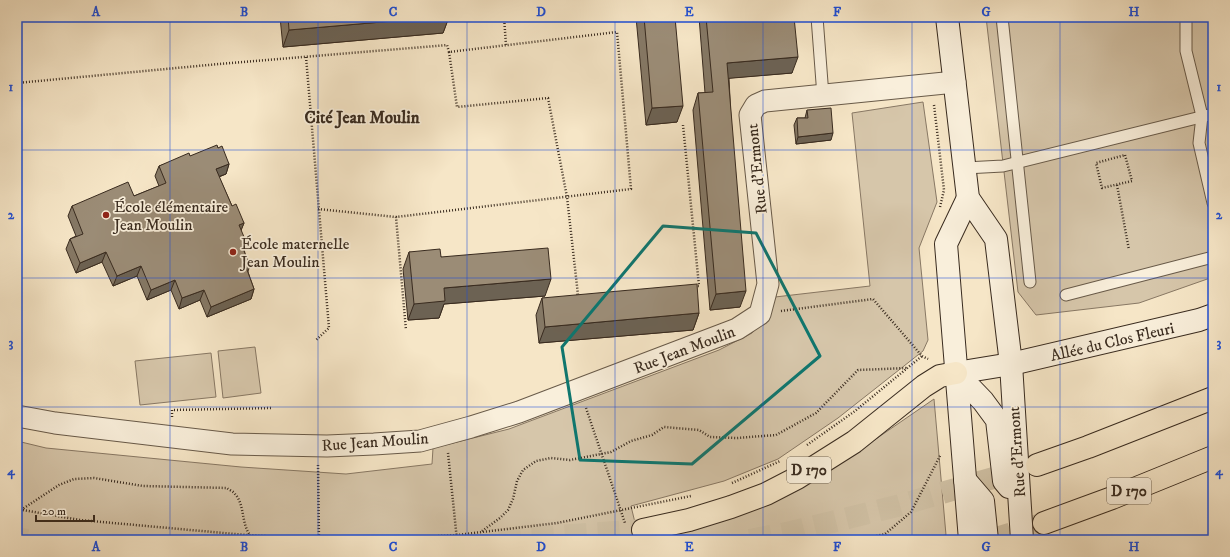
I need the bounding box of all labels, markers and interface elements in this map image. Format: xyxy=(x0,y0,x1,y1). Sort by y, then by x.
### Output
text: A xyxy=(91,4,101,20)
text: B xyxy=(240,4,248,20)
text: C xyxy=(389,4,398,20)
text: D xyxy=(536,4,546,20)
text: E xyxy=(684,4,694,20)
text: F xyxy=(833,4,842,20)
text: G xyxy=(981,4,991,20)
text: H xyxy=(1129,4,1140,20)
text: 1 xyxy=(9,79,14,95)
text: 1 xyxy=(1217,79,1222,95)
district label: Cité Jean Moulin xyxy=(304,107,420,129)
street label: Rue d'Ermont xyxy=(742,123,772,215)
place label: École élémentaire Jean Moulin xyxy=(112,197,229,235)
text: 2 xyxy=(8,207,15,223)
text: 2 xyxy=(1216,207,1223,223)
marker: École élémentaire Jean Moulin xyxy=(101,210,111,220)
place label: École maternelle Jean Moulin xyxy=(239,234,350,272)
marker: École maternelle Jean Moulin xyxy=(228,247,238,257)
street label: Allée du Clos Fleuri xyxy=(1048,318,1176,366)
street label: Rue Jean Moulin xyxy=(631,321,738,378)
text: 3 xyxy=(9,335,14,351)
text: 3 xyxy=(1217,335,1222,351)
street label: Rue d'Ermont xyxy=(1004,406,1030,498)
street label: Rue Jean Moulin xyxy=(321,428,430,456)
road number: D 170 xyxy=(787,457,831,483)
text: 4 xyxy=(6,463,15,480)
text: 4 xyxy=(1214,463,1223,480)
road number: D 170 xyxy=(1107,478,1151,504)
scale bar xyxy=(36,497,94,523)
text: 20 m xyxy=(42,504,66,519)
text: A xyxy=(91,539,101,555)
text: B xyxy=(240,539,248,555)
text: C xyxy=(389,539,398,555)
text: D xyxy=(536,539,546,555)
text: E xyxy=(684,539,694,555)
text: F xyxy=(833,539,842,555)
text: G xyxy=(981,539,991,555)
text: H xyxy=(1129,539,1140,555)

